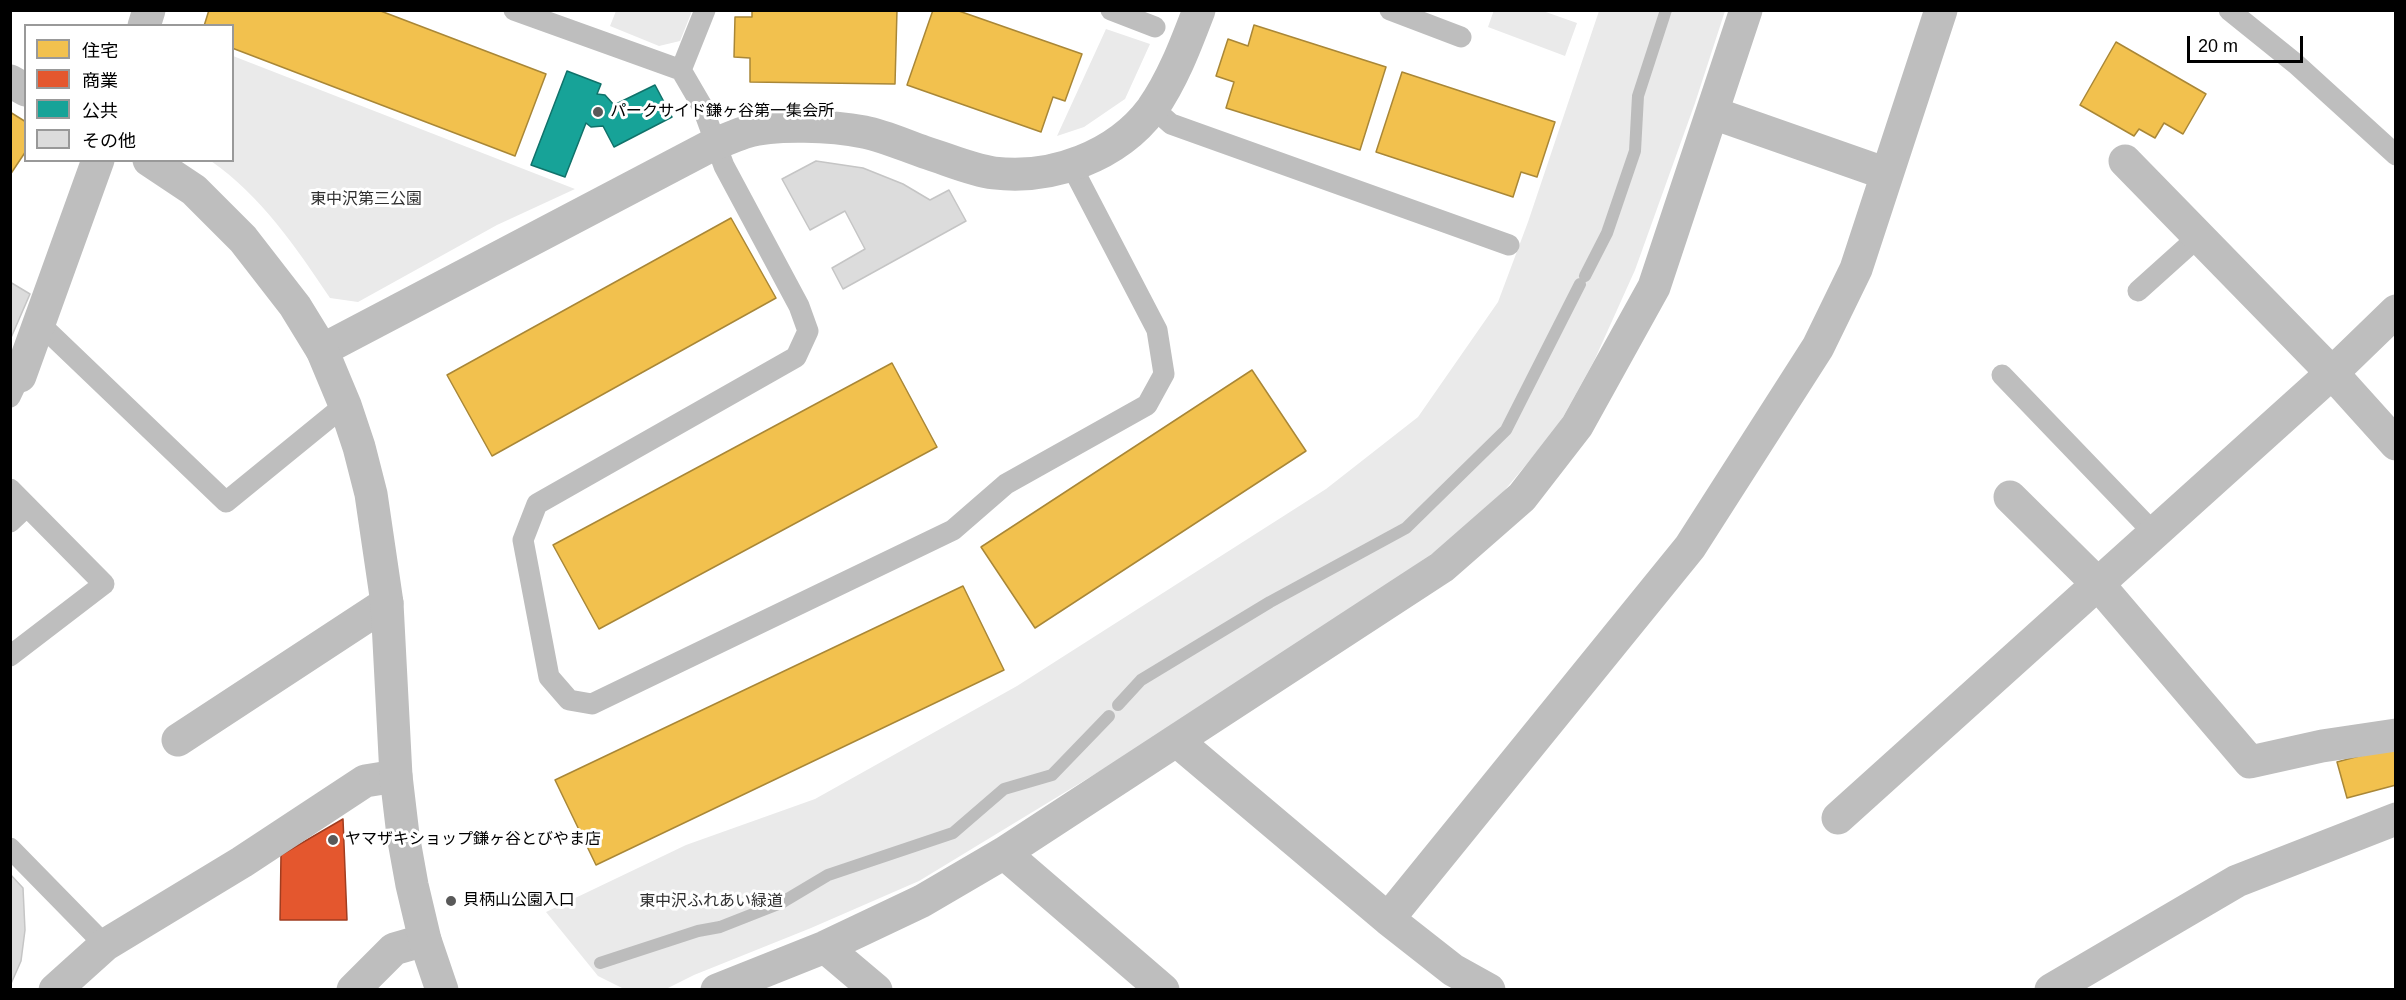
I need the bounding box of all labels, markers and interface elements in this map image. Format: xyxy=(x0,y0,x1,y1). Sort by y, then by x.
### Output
legend xyxy=(24,24,234,162)
scale bar xyxy=(2190,24,2306,62)
text: 20 m xyxy=(2198,36,2238,56)
text: 住宅 xyxy=(82,41,118,61)
text: 商業 xyxy=(82,71,118,91)
text: 公共 xyxy=(82,101,118,121)
place label: パークサイド鎌ヶ谷第一集会所 xyxy=(610,102,834,122)
marker: パークサイド鎌ヶ谷第一集会所 xyxy=(591,105,605,119)
text: その他 xyxy=(82,131,136,151)
park label: 東中沢第三公園 xyxy=(310,190,422,210)
place label: ヤマザキショップ鎌ヶ谷とびやま店 xyxy=(345,830,601,850)
marker: ヤマザキショップ鎌ヶ谷とびやま店 xyxy=(326,833,340,847)
place label: 貝柄山公園入口 xyxy=(463,891,575,911)
park label: 東中沢ふれあい緑道 xyxy=(639,892,783,912)
marker: 貝柄山公園入口 xyxy=(444,894,458,908)

